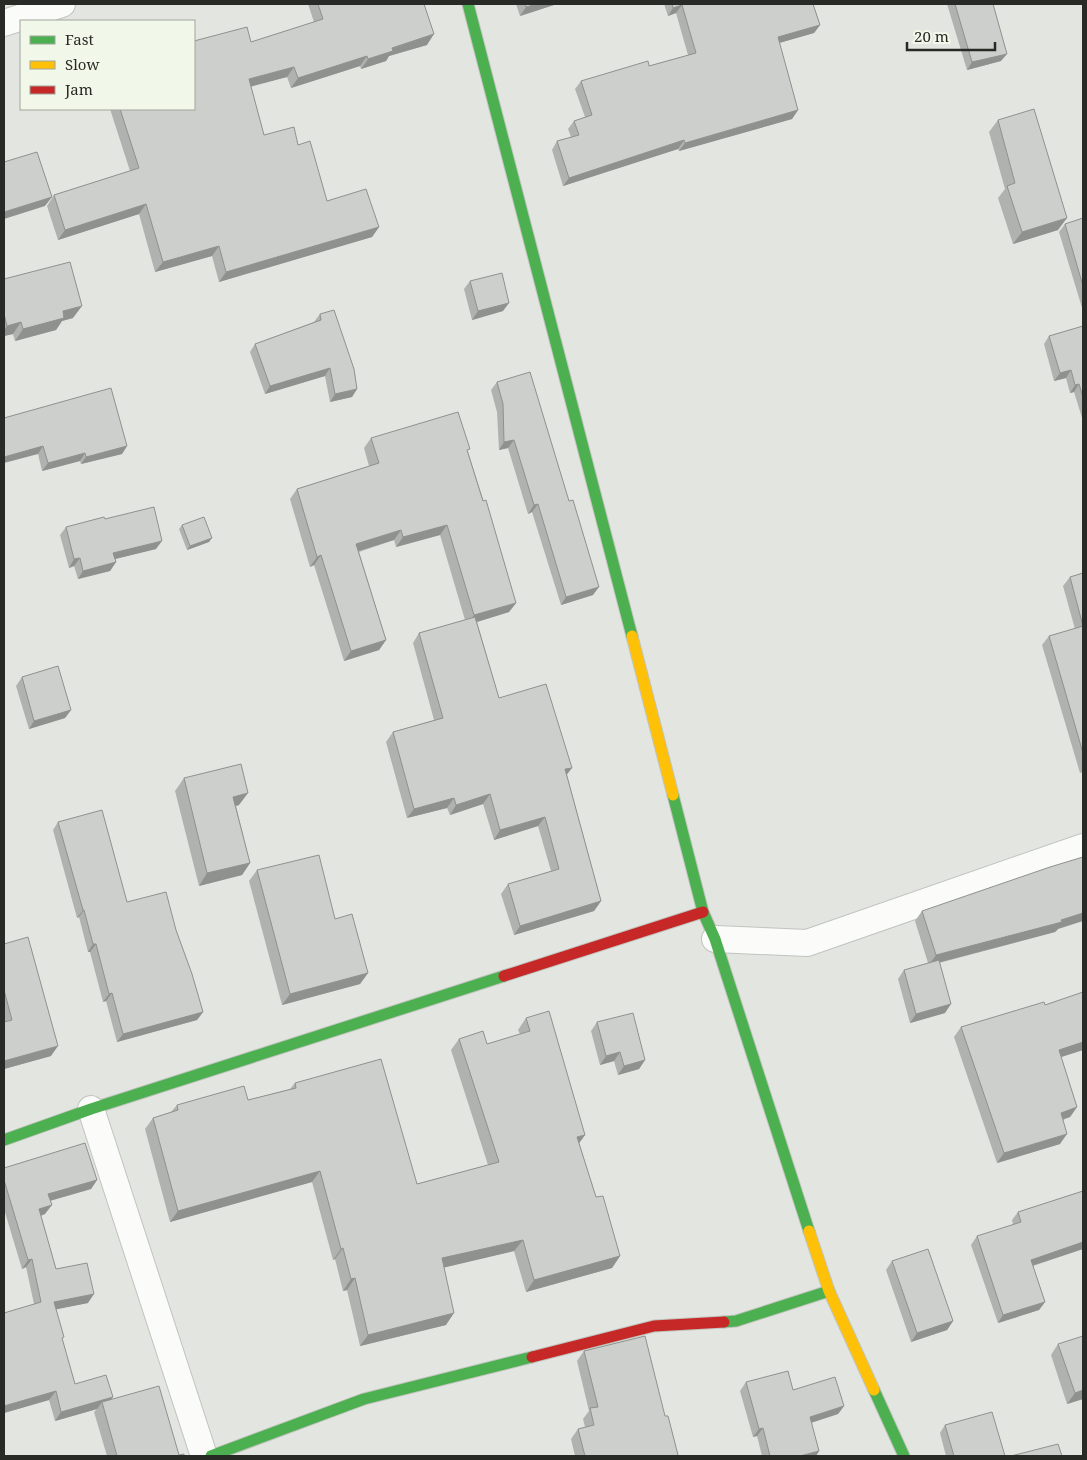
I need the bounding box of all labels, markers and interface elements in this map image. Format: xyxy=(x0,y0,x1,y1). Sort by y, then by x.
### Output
legend xyxy=(20,20,195,110)
scale bar xyxy=(907,20,994,52)
text: 20 m xyxy=(914,26,949,46)
text: Fast xyxy=(65,29,94,49)
text: Slow xyxy=(65,54,99,74)
text: Jam xyxy=(64,79,93,99)

